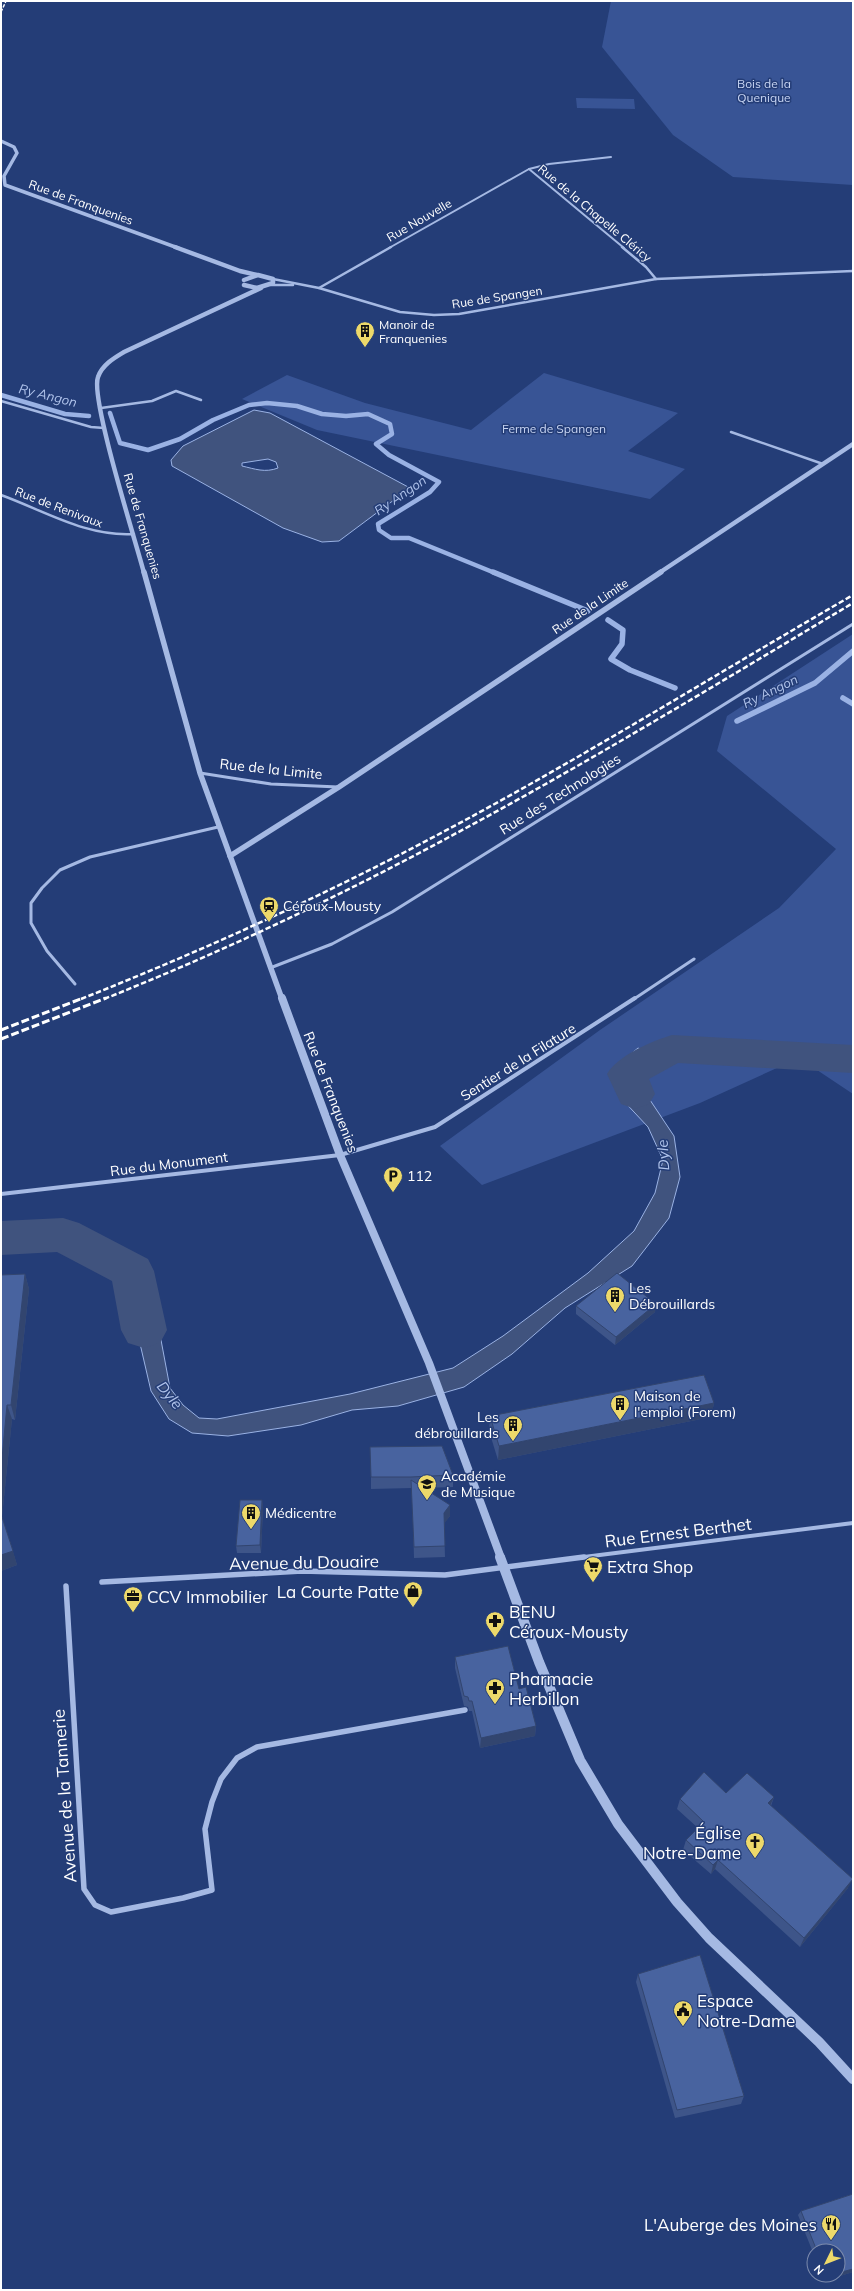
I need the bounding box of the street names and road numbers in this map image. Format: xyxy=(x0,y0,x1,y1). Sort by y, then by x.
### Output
street label: Rue de la Chapelle Cléricy xyxy=(535,161,655,265)
street label: Rue de Franquenies xyxy=(27,176,135,228)
street label: Rue Nouvelle xyxy=(384,195,454,245)
street label: Rue de Spangen xyxy=(451,282,543,312)
street label: Rue de Franquenies xyxy=(121,471,165,581)
street label: Rue de Renivaux xyxy=(13,483,106,531)
street label: Rue de la Limite xyxy=(549,575,631,637)
street label: Rue des Technologies xyxy=(496,749,624,839)
street label: Rue de la Limite xyxy=(219,755,323,783)
street label: Sentier de la Filature xyxy=(457,1019,579,1105)
street label: Rue de Franquenies xyxy=(300,1029,362,1155)
street label: Rue du Monument xyxy=(109,1148,229,1180)
street label: Rue Ernest Berthet xyxy=(603,1513,753,1551)
street label: Avenue du Douaire xyxy=(229,1550,379,1574)
street label: Avenue de la Tannerie xyxy=(47,1708,81,1884)

